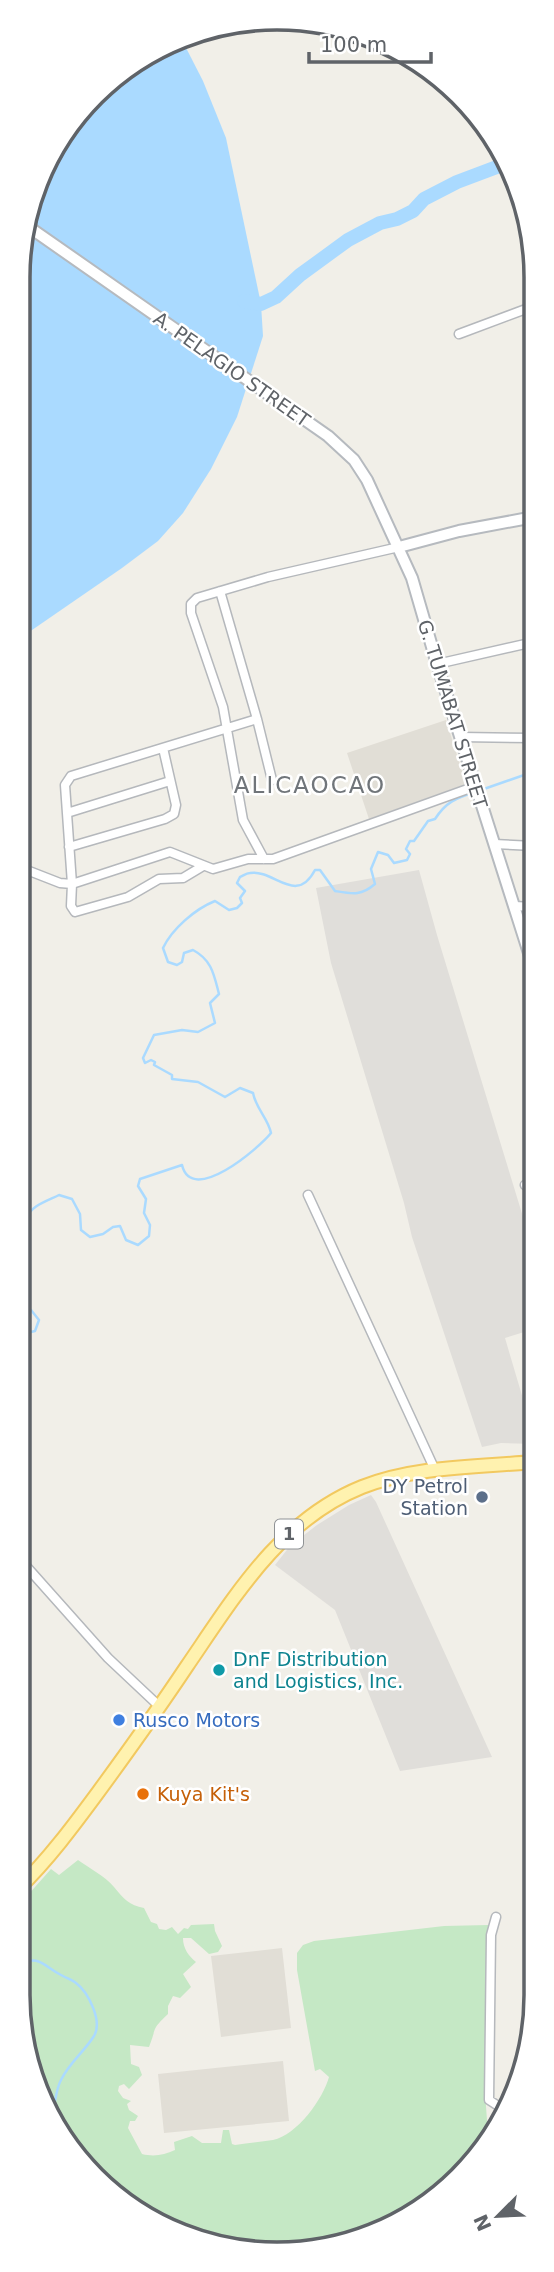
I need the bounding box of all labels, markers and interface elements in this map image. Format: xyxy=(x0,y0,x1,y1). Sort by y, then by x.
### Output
scale bar xyxy=(309,21,432,65)
text: 100 m xyxy=(320,33,387,57)
street label: A. PELAGIO STREET xyxy=(150,307,315,431)
street label: G. TUMABAT STREET xyxy=(414,617,492,811)
district label: ALICAOCAO xyxy=(234,772,386,798)
place label: DY Petrol Station xyxy=(383,1475,468,1519)
marker: DY Petrol Station xyxy=(474,1489,490,1505)
road number: 1 xyxy=(275,1520,303,1548)
place label: DnF Distribution and Logistics, Inc. xyxy=(233,1648,403,1692)
marker: DnF Distribution and Logistics, Inc. xyxy=(211,1662,227,1678)
place label: Rusco Motors xyxy=(133,1709,260,1731)
marker: Rusco Motors xyxy=(111,1712,127,1728)
place label: Kuya Kit's xyxy=(157,1783,250,1805)
marker: Kuya Kit's xyxy=(135,1786,151,1802)
north arrow xyxy=(463,2181,533,2251)
text: N xyxy=(469,2211,496,2235)

